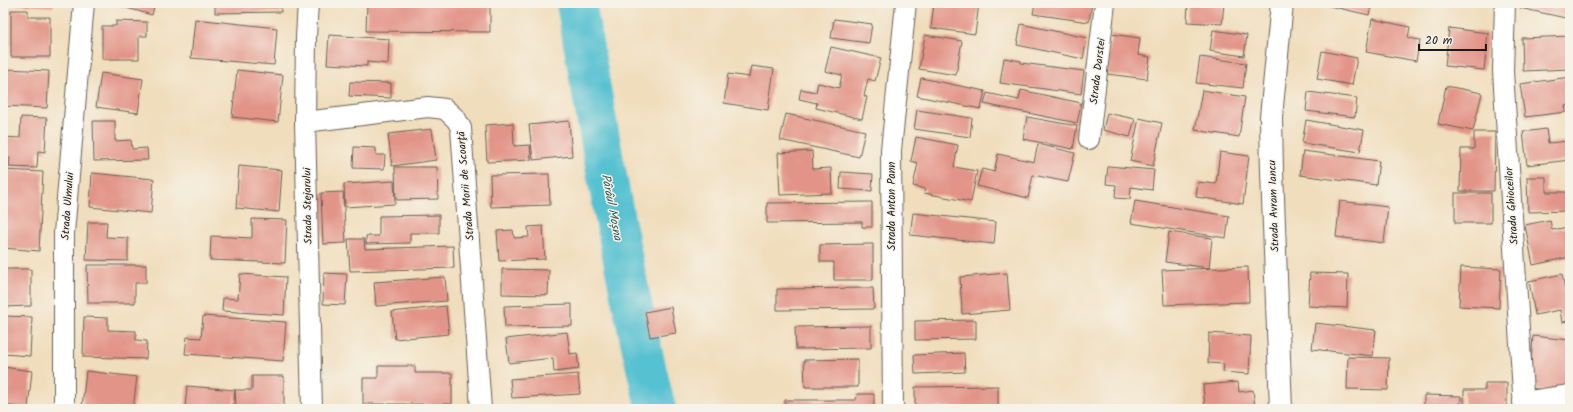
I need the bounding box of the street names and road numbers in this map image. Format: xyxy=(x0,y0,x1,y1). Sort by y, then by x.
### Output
street label: Strada Darstei xyxy=(1085,37,1111,105)
street label: Strada Morii de Scoarţă xyxy=(452,129,480,241)
street label: Strada Avram Iancu xyxy=(1263,159,1285,252)
street label: Strada Anton Pann xyxy=(883,161,901,250)
street label: Strada Ghioceilor xyxy=(1500,165,1524,245)
street label: Strada Stejarului xyxy=(298,167,318,244)
street label: Strada Ulmului xyxy=(57,171,79,241)

